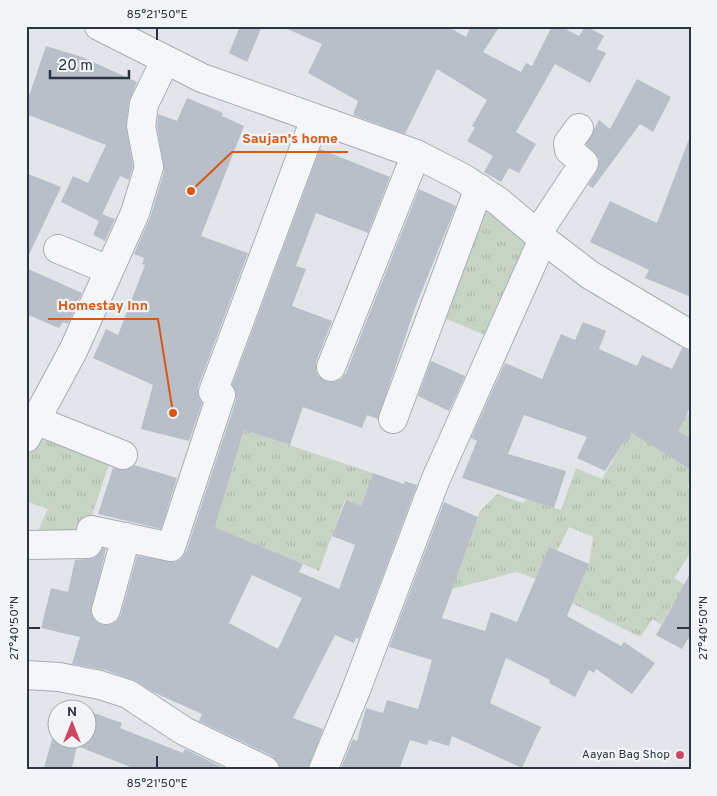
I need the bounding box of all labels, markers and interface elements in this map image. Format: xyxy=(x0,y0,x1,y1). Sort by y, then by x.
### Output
text: 85°21'50"E xyxy=(126,7,188,23)
scale bar xyxy=(50,48,129,80)
text: 20 m xyxy=(58,57,93,76)
callout: Saujan's home xyxy=(232,123,348,152)
text: Saujan's home xyxy=(242,131,338,148)
callout: Homestay Inn xyxy=(48,290,158,319)
text: Homestay Inn xyxy=(58,298,148,315)
text: 27°40'50"N xyxy=(7,596,23,660)
text: 27°40'50"N xyxy=(696,596,712,660)
north arrow xyxy=(48,698,98,748)
text: N xyxy=(67,704,77,721)
place label: Aayan Bag Shop xyxy=(582,747,670,763)
marker: Aayan Bag Shop xyxy=(674,749,686,761)
text: 85°21'50"E xyxy=(126,776,188,792)

